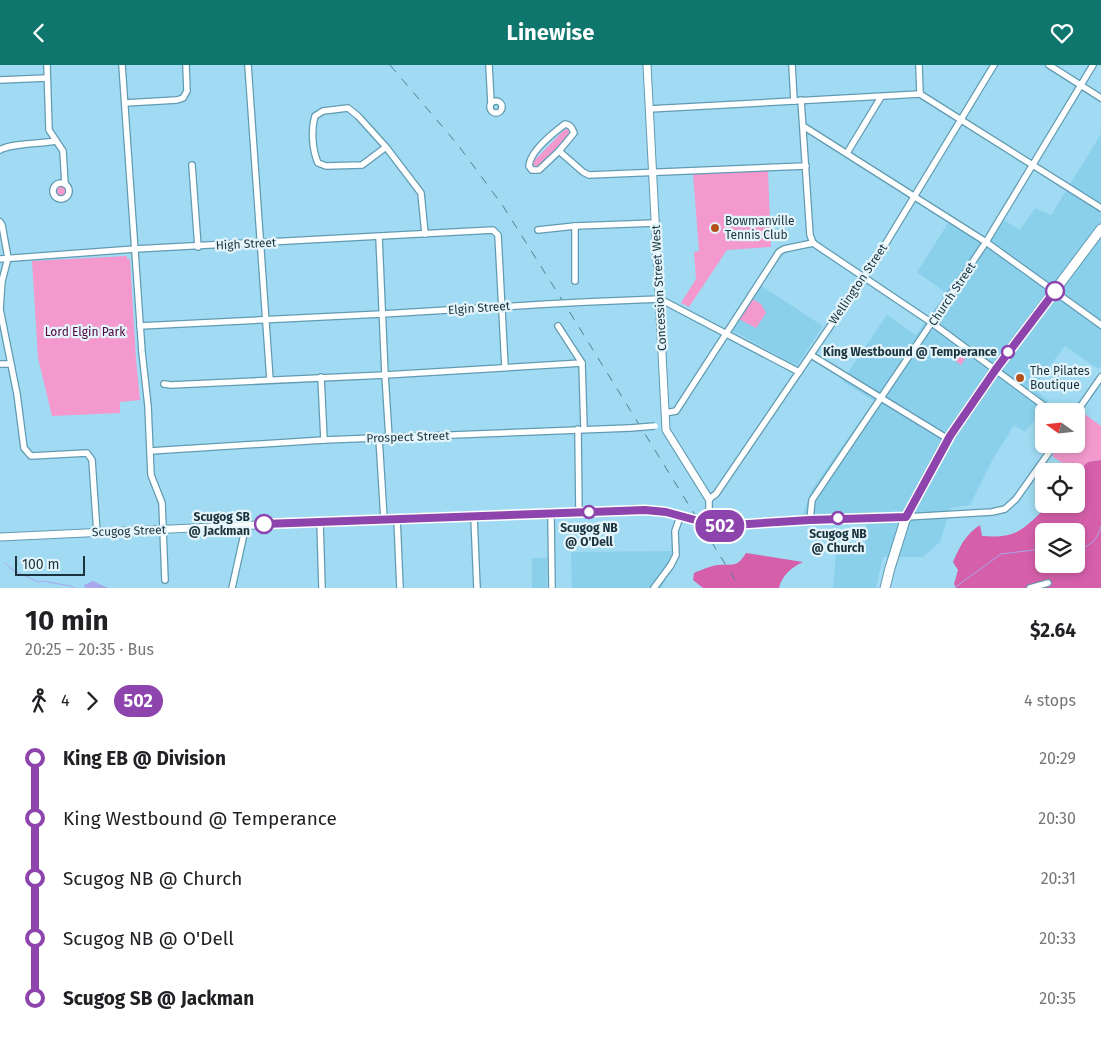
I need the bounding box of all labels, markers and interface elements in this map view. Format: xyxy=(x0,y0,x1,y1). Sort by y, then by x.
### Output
icon: back xyxy=(25,19,53,47)
text: Linewise xyxy=(507,19,594,46)
icon: heart xyxy=(1048,19,1076,47)
place label: Bowmanville Tennis Club xyxy=(725,214,794,242)
marker: Bowmanville Tennis Club xyxy=(709,222,721,234)
street label: Concession Street West xyxy=(649,224,669,351)
street label: High Street xyxy=(215,235,277,253)
street label: Wellington Street xyxy=(826,241,890,327)
street label: Church Street xyxy=(926,259,979,328)
unlabelled marker xyxy=(1045,281,1065,301)
street label: Elgin Street xyxy=(447,299,511,317)
park label: Lord Elgin Park xyxy=(45,325,126,339)
place label: King Westbound @ Temperance xyxy=(823,345,997,359)
marker: King Westbound @ Temperance xyxy=(1001,345,1015,359)
place label: The Pilates Boutique xyxy=(1030,364,1090,392)
marker: The Pilates Boutique xyxy=(1014,372,1026,384)
north arrow xyxy=(1035,403,1085,453)
map controls xyxy=(1035,403,1085,573)
street label: Prospect Street xyxy=(366,429,450,445)
button: locate xyxy=(1035,463,1085,513)
marker: Scugog NB @ O'Dell xyxy=(582,505,596,519)
place label: Scugog SB @ Jackman xyxy=(189,510,251,538)
line badge: 502 xyxy=(691,510,749,542)
marker: Scugog NB @ Church xyxy=(831,511,845,525)
marker: Scugog SB @ Jackman xyxy=(254,514,274,534)
text: 502 xyxy=(705,515,735,537)
place label: Scugog NB @ O'Dell xyxy=(560,521,618,549)
street label: Scugog Street xyxy=(92,523,167,539)
button: layers xyxy=(1035,523,1085,573)
place label: Scugog NB @ Church xyxy=(809,527,867,555)
scale bar xyxy=(15,553,85,576)
text: 100 m xyxy=(22,556,59,573)
text: 10 min xyxy=(25,604,109,637)
text: $2.64 xyxy=(1030,619,1076,642)
text: 20:25 – 20:35 · Bus xyxy=(25,640,154,659)
icon: walk xyxy=(25,687,53,715)
icon: forward xyxy=(78,687,106,715)
text: 502 xyxy=(124,690,153,712)
text: 4 xyxy=(61,691,70,710)
text: 4 stops xyxy=(1024,691,1076,710)
text: King EB @ Division xyxy=(63,747,226,770)
text: 20:29 xyxy=(1039,749,1076,768)
text: King Westbound @ Temperance xyxy=(63,807,337,830)
text: 20:30 xyxy=(1038,809,1076,828)
text: Scugog NB @ Church xyxy=(63,867,243,890)
text: 20:31 xyxy=(1041,869,1076,888)
text: Scugog NB @ O'Dell xyxy=(63,927,234,950)
text: 20:33 xyxy=(1039,929,1076,948)
text: Scugog SB @ Jackman xyxy=(63,987,254,1010)
text: 20:35 xyxy=(1039,989,1076,1008)

